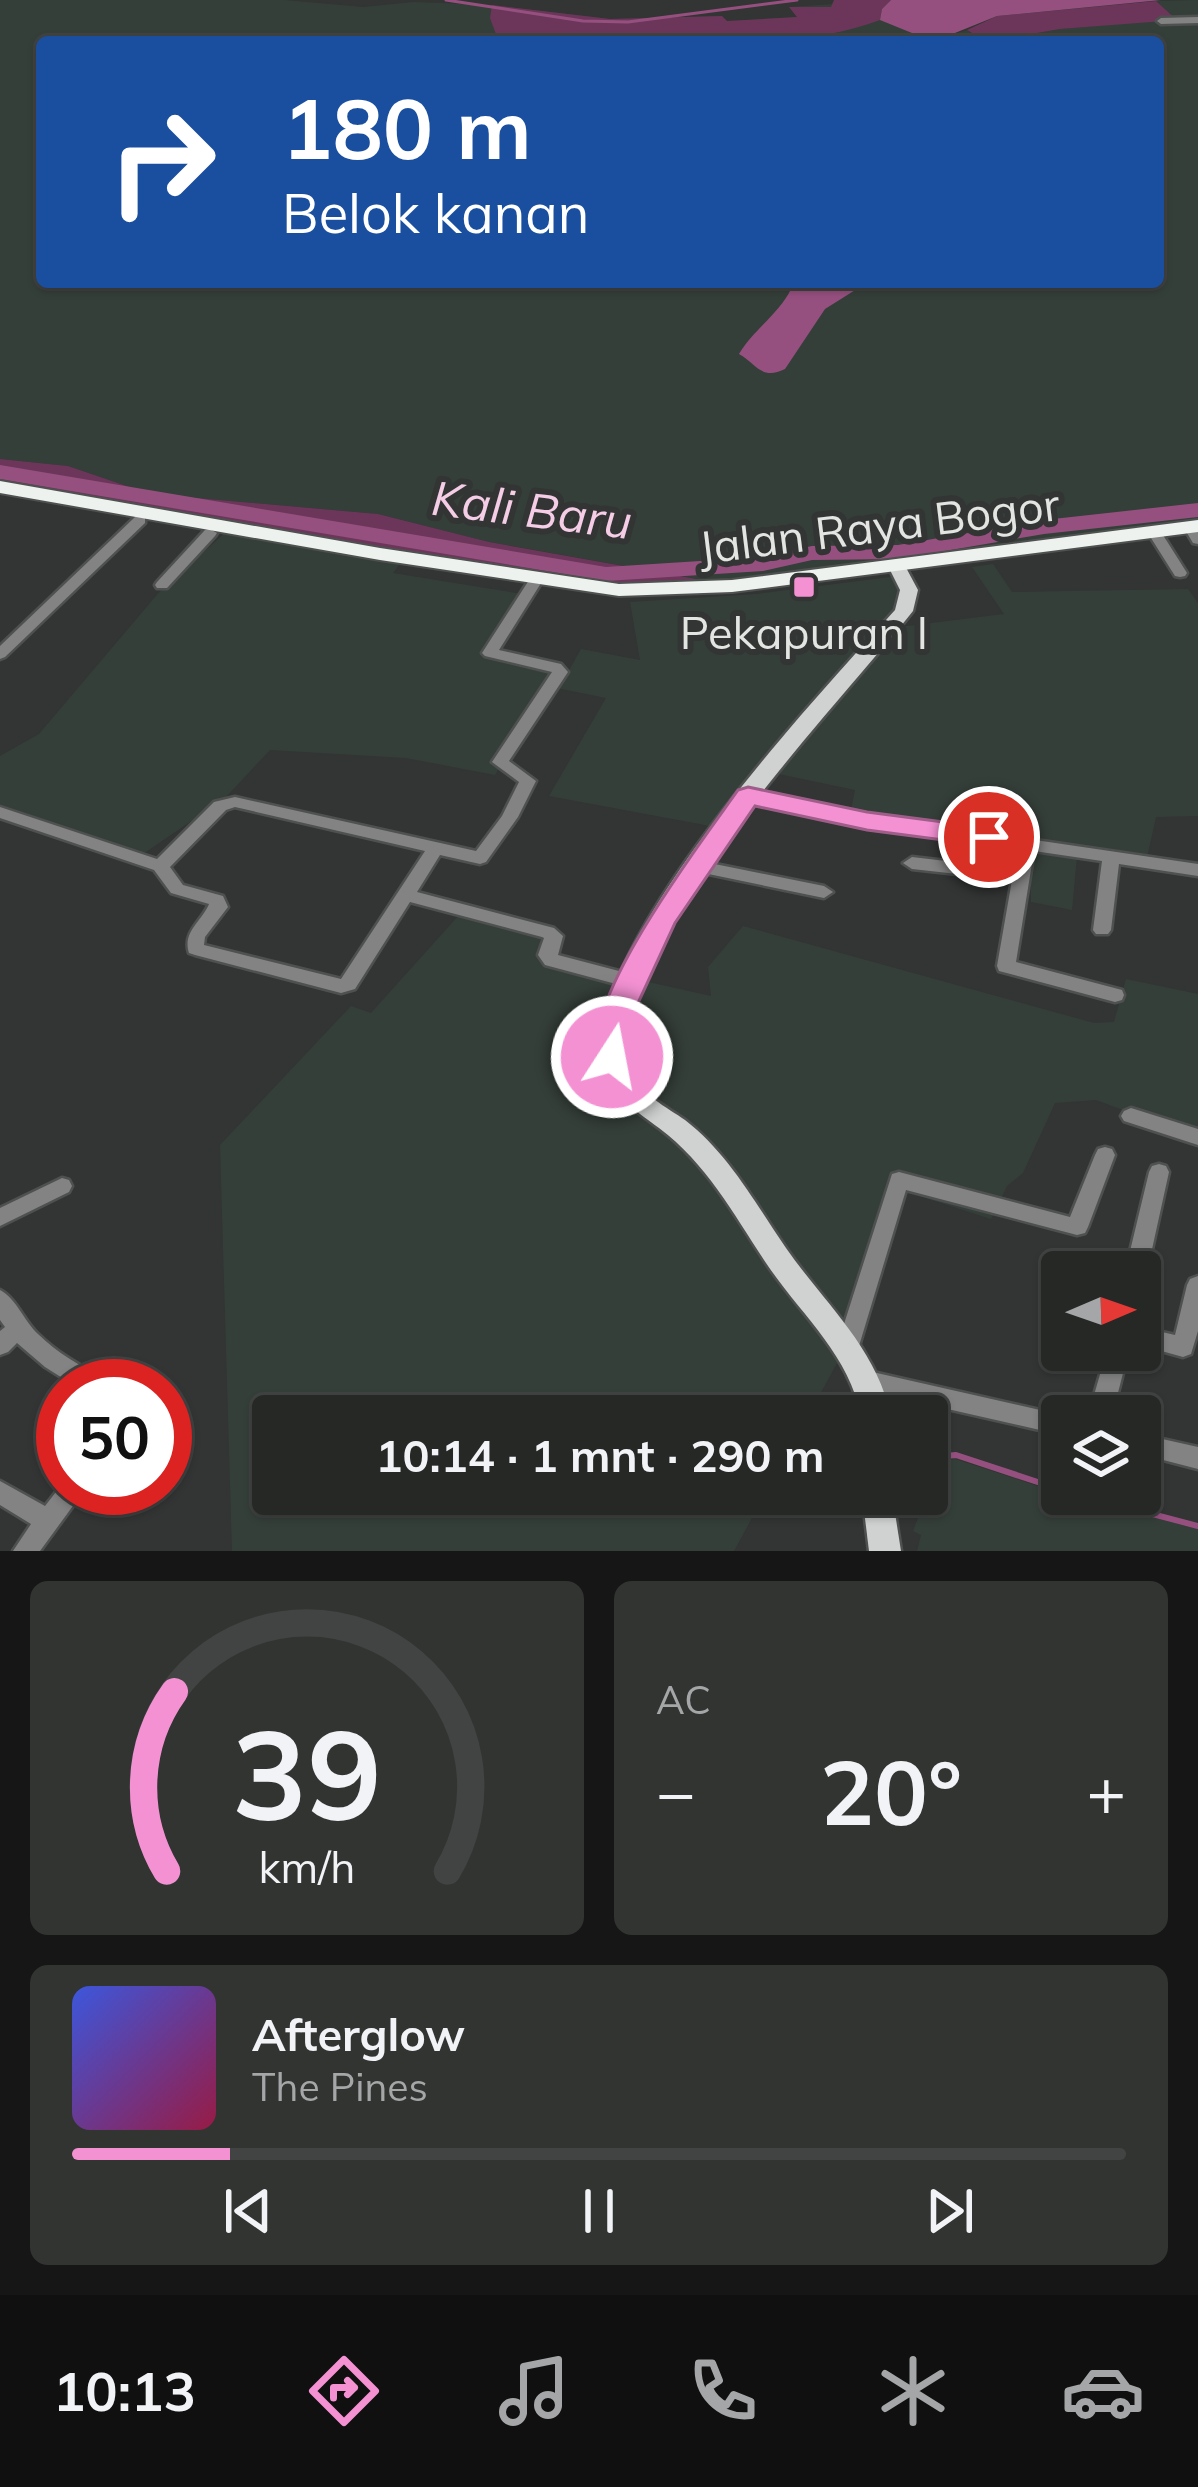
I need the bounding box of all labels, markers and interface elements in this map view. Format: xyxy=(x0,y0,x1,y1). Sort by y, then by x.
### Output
text: 180 m xyxy=(282,75,532,180)
icon: right xyxy=(84,84,240,240)
text: Belok kanan xyxy=(282,179,589,247)
water label: Kali Baru xyxy=(429,467,636,551)
street label: Jalan Raya Bogor xyxy=(695,475,1063,575)
marker: Pekapuran I xyxy=(791,574,817,600)
place label: Pekapuran I xyxy=(680,604,928,660)
pin xyxy=(938,786,1040,888)
icon: arrive xyxy=(956,804,1022,870)
position arrow xyxy=(549,994,675,1120)
north arrow xyxy=(1041,1251,1161,1371)
map controls xyxy=(1041,1251,1161,1515)
speed limit sign: 50 xyxy=(36,1359,192,1515)
button: layers xyxy=(1041,1395,1161,1515)
text: 10:14 · 1 mnt · 290 m xyxy=(376,1427,824,1483)
text: AC xyxy=(656,1675,711,1724)
text: 39 xyxy=(232,1695,382,1851)
text: 20° xyxy=(820,1735,962,1848)
text: − xyxy=(656,1750,696,1833)
text: + xyxy=(1086,1750,1126,1833)
text: km/h xyxy=(258,1840,356,1894)
text: Afterglow xyxy=(252,2006,465,2062)
text: The Pines xyxy=(252,2062,428,2111)
icon: previous xyxy=(215,2178,281,2244)
icon: pause xyxy=(566,2178,632,2244)
icon: next xyxy=(917,2178,983,2244)
icon: directions xyxy=(302,2349,386,2433)
icon: music xyxy=(492,2349,576,2433)
icon: phone xyxy=(681,2349,765,2433)
icon: climate xyxy=(871,2349,955,2433)
icon: car xyxy=(1061,2349,1145,2433)
text: 10:13 xyxy=(53,2357,196,2425)

